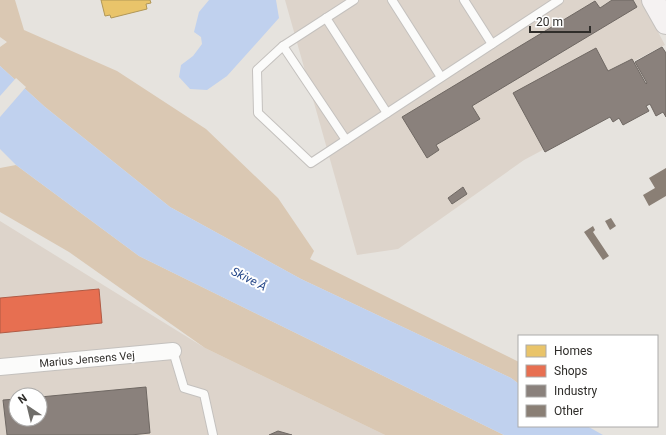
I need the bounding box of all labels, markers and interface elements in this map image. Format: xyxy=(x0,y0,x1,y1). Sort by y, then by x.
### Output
scale bar xyxy=(530,8,590,34)
text: 20 m xyxy=(536,15,563,29)
water label: Skive Å xyxy=(229,262,270,294)
legend xyxy=(518,335,658,427)
text: Homes xyxy=(554,344,592,358)
street label: Marius Jensens Vej xyxy=(39,349,135,370)
text: Shops xyxy=(554,364,588,378)
text: Industry xyxy=(554,384,598,398)
north arrow xyxy=(8,387,48,427)
text: N xyxy=(16,392,30,407)
text: Other xyxy=(554,404,583,418)

